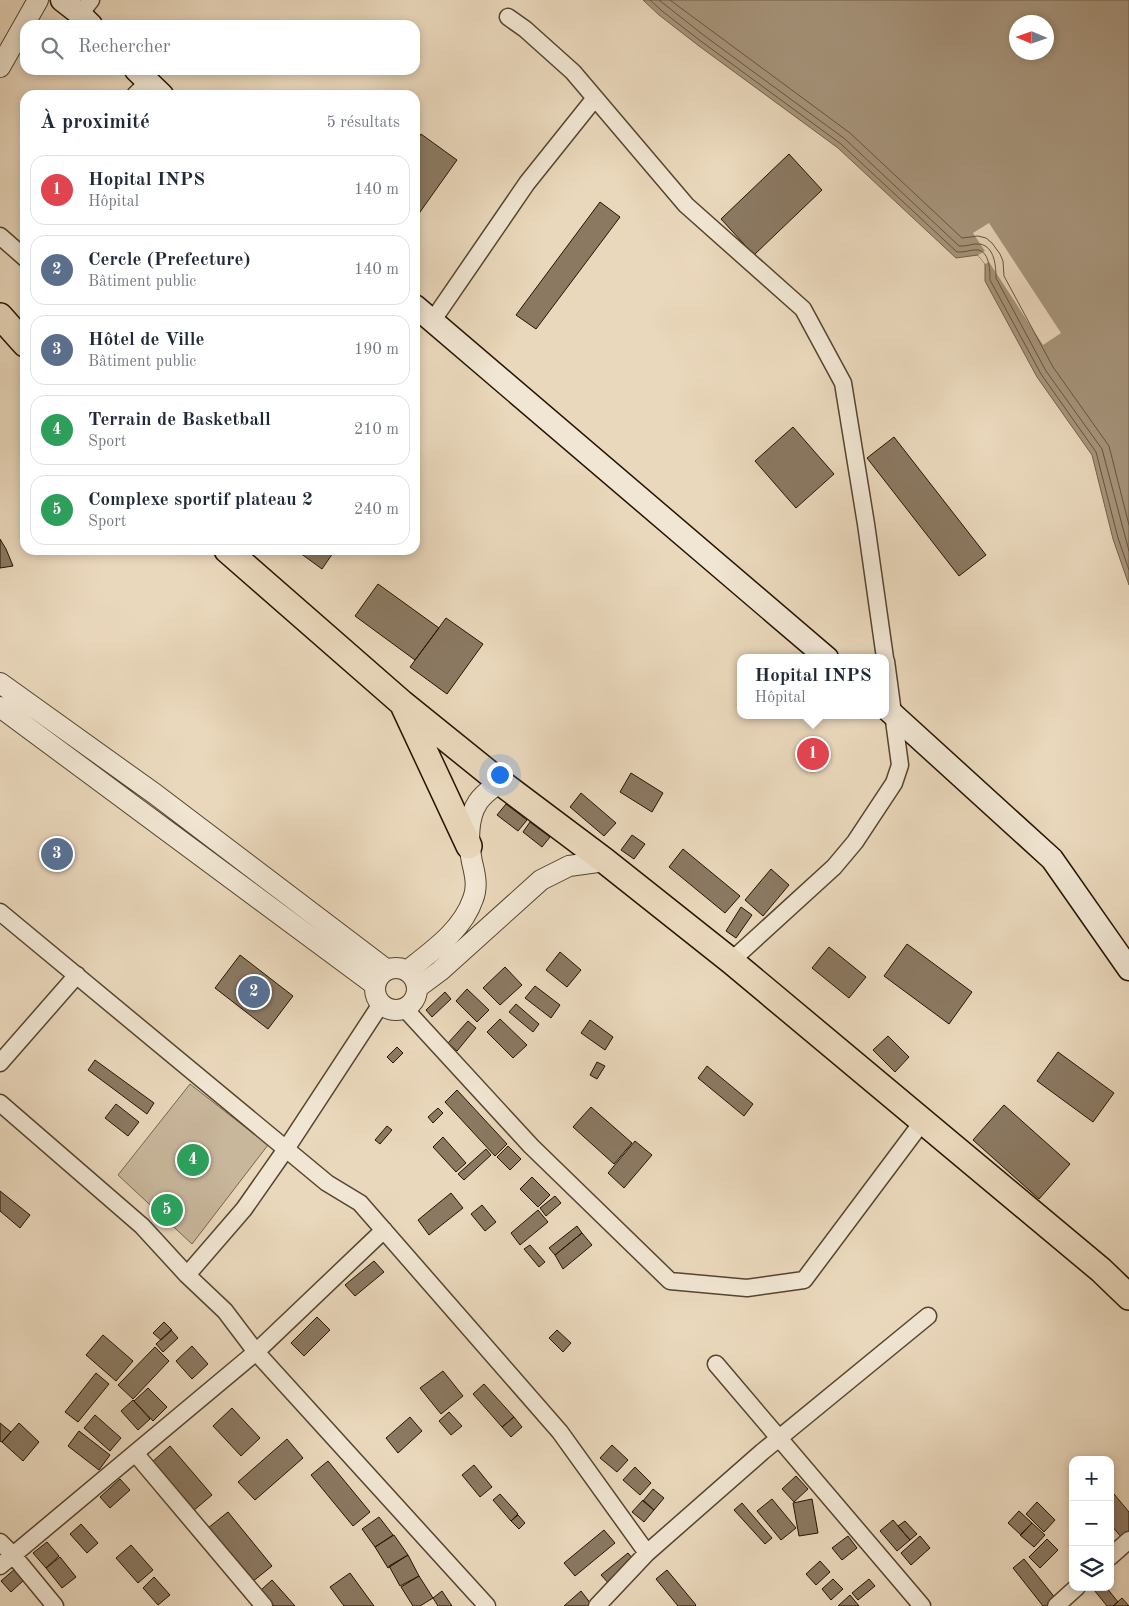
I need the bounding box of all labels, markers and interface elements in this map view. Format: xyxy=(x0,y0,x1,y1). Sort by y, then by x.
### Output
north arrow xyxy=(1009,15,1054,60)
search box xyxy=(20,20,420,75)
icon: search xyxy=(38,34,66,62)
text: Rechercher xyxy=(78,38,171,57)
text: À proximité xyxy=(40,112,150,133)
text: 5 résultats xyxy=(326,115,400,131)
text: Hopital INPS xyxy=(88,171,205,190)
text: 1 xyxy=(52,182,62,198)
text: 140 m xyxy=(354,182,399,198)
text: Hôpital xyxy=(88,194,139,210)
text: Cercle (Prefecture) xyxy=(88,251,251,270)
text: 2 xyxy=(52,262,62,278)
text: 140 m xyxy=(354,262,399,278)
text: Bâtiment public xyxy=(88,274,196,290)
text: Hôtel de Ville xyxy=(88,331,205,350)
text: 3 xyxy=(52,342,62,358)
text: 190 m xyxy=(354,342,399,358)
text: Bâtiment public xyxy=(88,354,196,370)
text: Terrain de Basketball xyxy=(88,411,271,430)
text: 4 xyxy=(52,422,62,438)
text: 210 m xyxy=(354,422,399,438)
text: Sport xyxy=(88,434,126,450)
text: Complexe sportif plateau 2 xyxy=(88,491,313,510)
text: 5 xyxy=(52,502,62,518)
text: 240 m xyxy=(354,502,399,518)
text: Sport xyxy=(88,514,126,530)
popup xyxy=(737,654,889,719)
text: Hopital INPS xyxy=(755,667,871,686)
text: Hôpital xyxy=(755,690,806,706)
pin: 1 xyxy=(797,735,829,773)
your location xyxy=(487,762,513,788)
pin: 3 xyxy=(41,835,73,873)
pin: 2 xyxy=(238,973,270,1011)
pin: 4 xyxy=(177,1141,209,1179)
pin: 5 xyxy=(151,1191,183,1229)
map controls xyxy=(1069,1456,1114,1591)
button: + xyxy=(1069,1456,1114,1501)
button: − xyxy=(1069,1501,1114,1546)
button: layers xyxy=(1069,1546,1114,1591)

